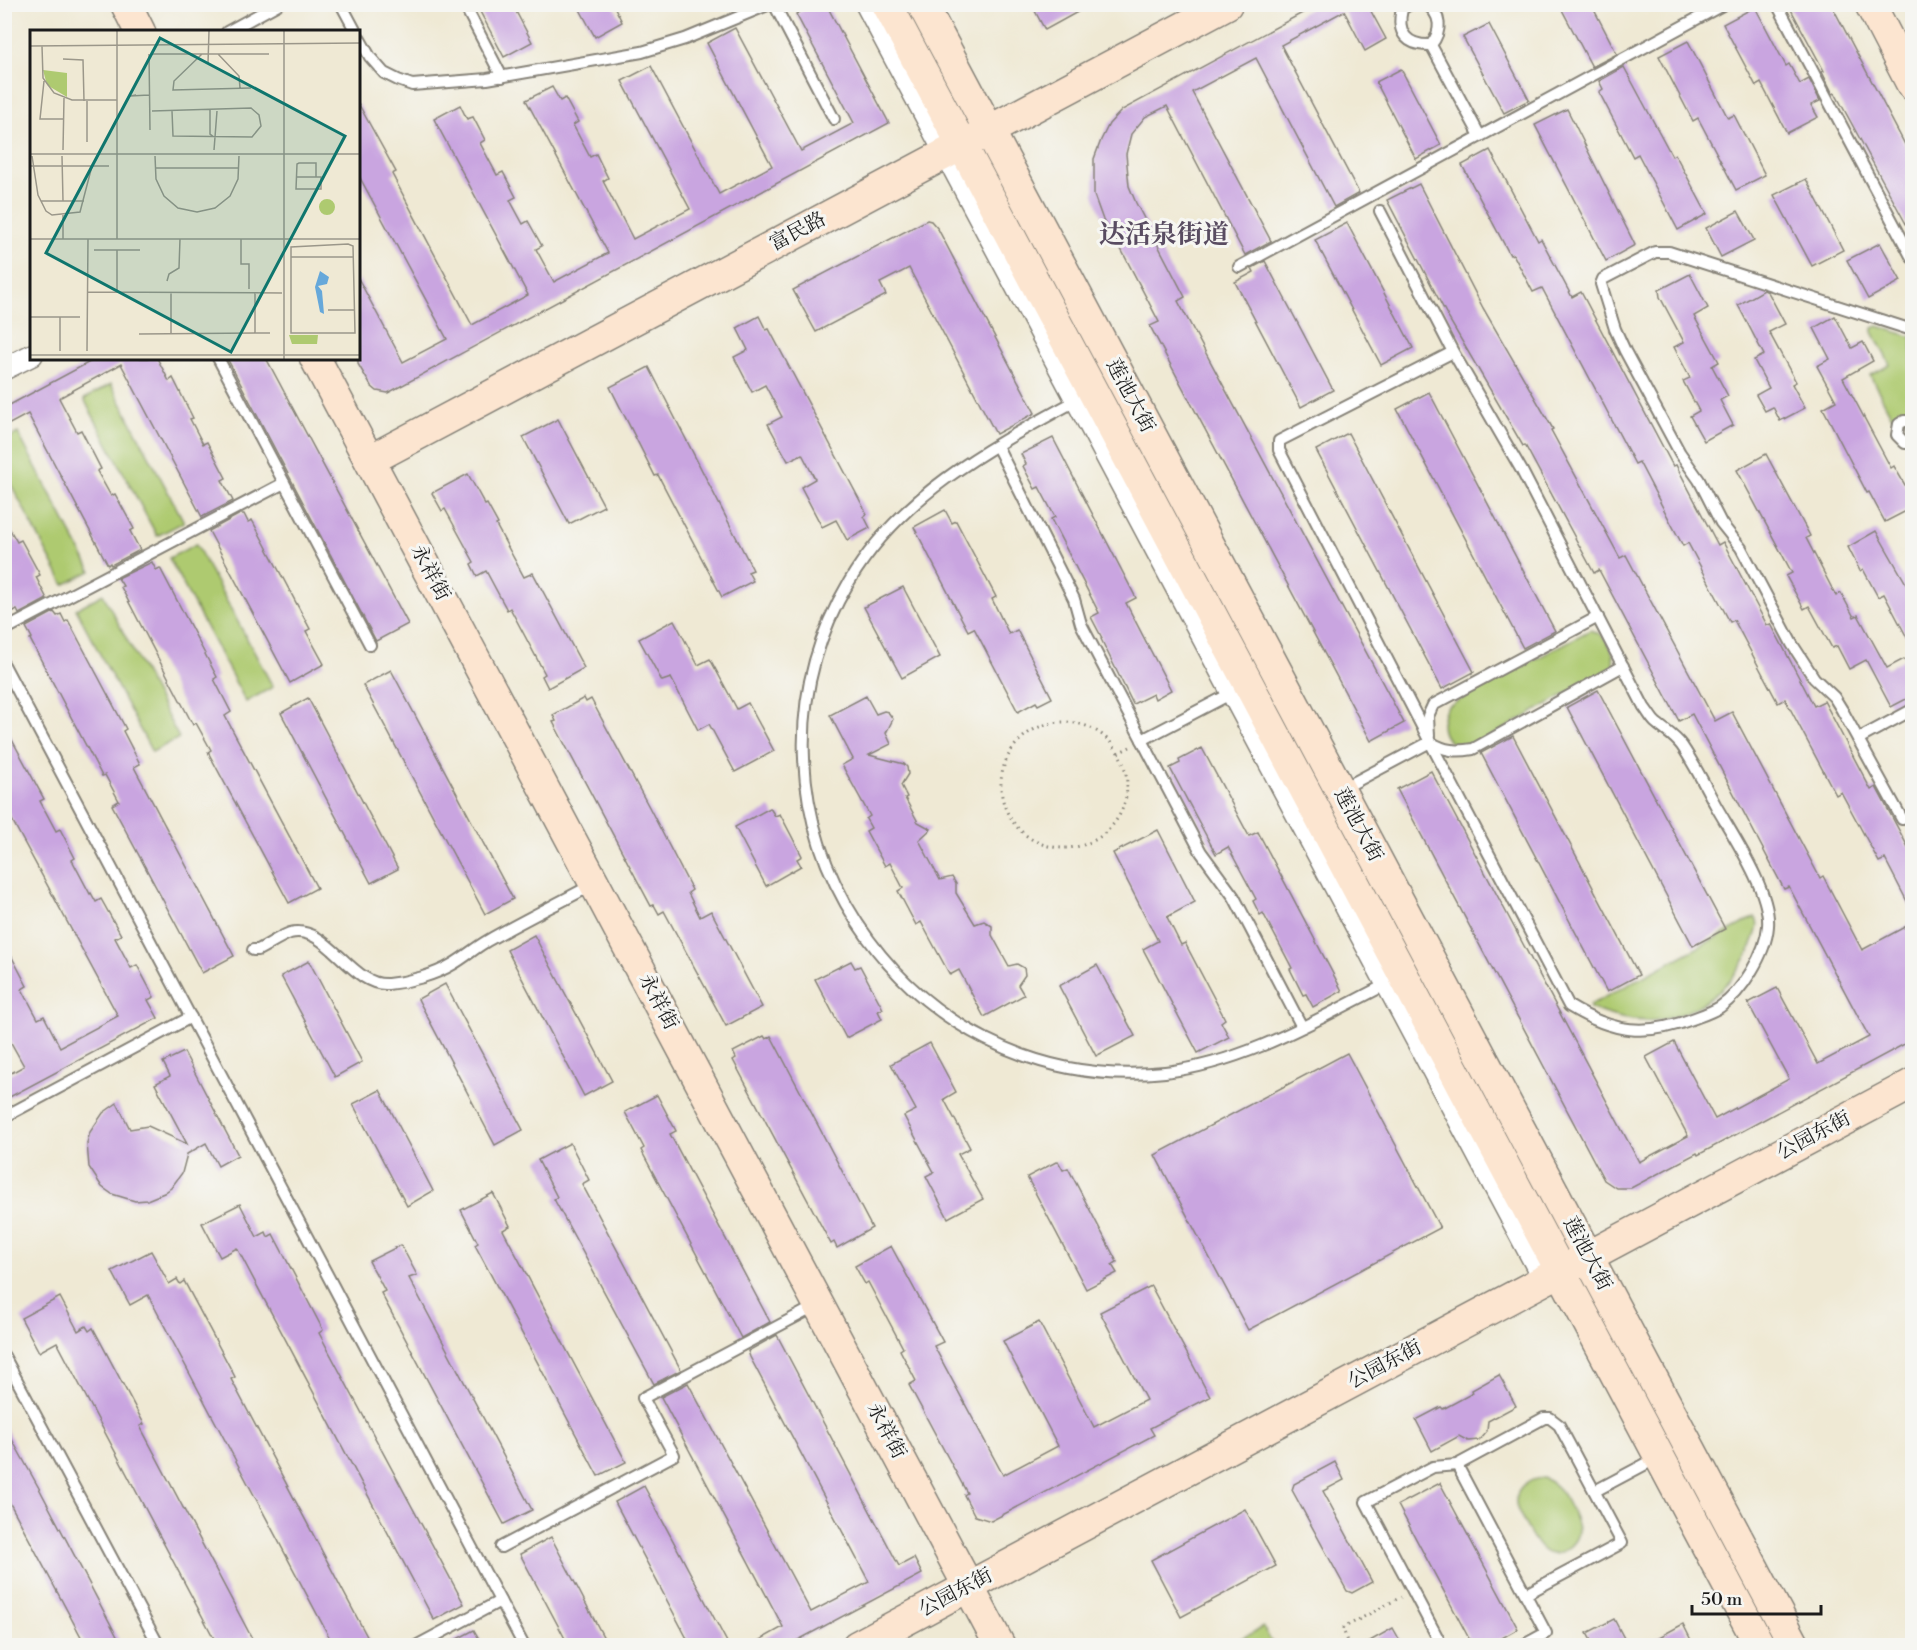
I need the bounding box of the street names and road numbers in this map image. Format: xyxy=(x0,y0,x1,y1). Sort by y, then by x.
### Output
street label: 富民路 xyxy=(766,207,830,257)
street label: 莲池大街 xyxy=(1100,355,1160,437)
street label: 永祥街 xyxy=(405,541,455,605)
street label: 莲池大街 xyxy=(1328,784,1388,866)
street label: 永祥街 xyxy=(633,970,683,1034)
street label: 公园东街 xyxy=(1773,1106,1855,1166)
street label: 莲池大街 xyxy=(1557,1213,1617,1295)
street label: 公园东街 xyxy=(1344,1335,1426,1395)
street label: 永祥街 xyxy=(861,1399,911,1463)
street label: 公园东街 xyxy=(915,1563,997,1623)

